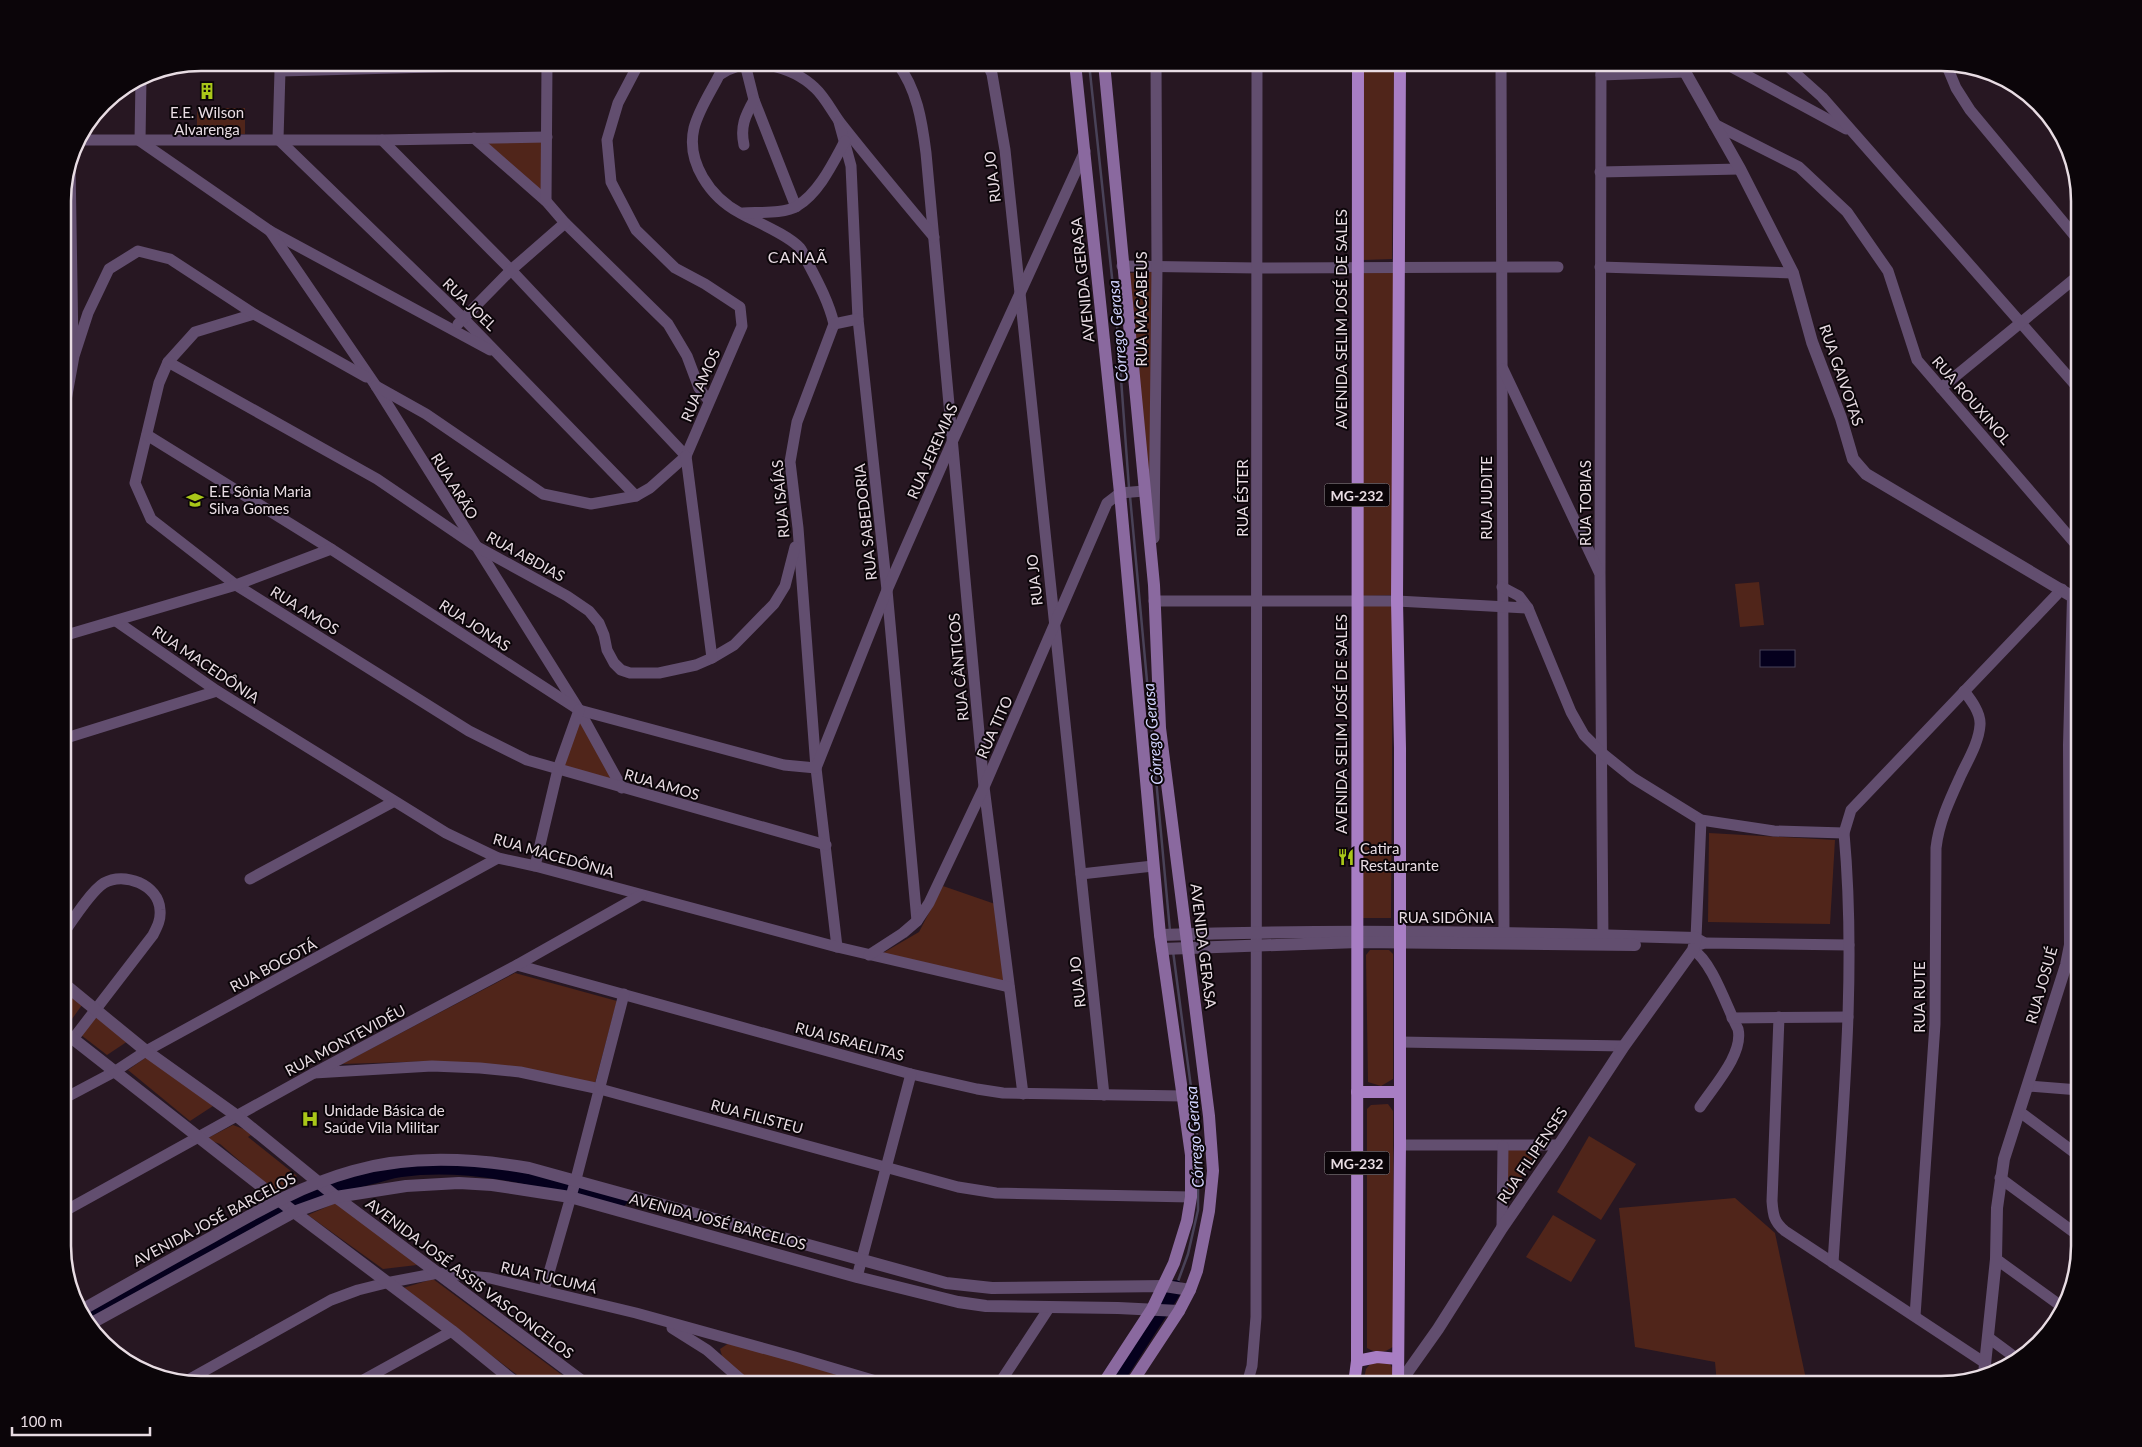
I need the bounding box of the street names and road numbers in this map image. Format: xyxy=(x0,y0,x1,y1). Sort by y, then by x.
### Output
street label: RUA JO xyxy=(980,150,1004,204)
street label: AVENIDA SELIM JOSÉ DE SALES xyxy=(1332,209,1350,429)
street label: AVENIDA GERASA xyxy=(1066,216,1098,343)
street label: RUA MACABEUS xyxy=(1132,251,1150,367)
street label: RUA JOEL xyxy=(439,274,501,334)
street label: RUA GAIVOTAS xyxy=(1816,322,1868,428)
street label: RUA AMOS xyxy=(677,346,723,424)
street label: RUA ROUXINOL xyxy=(1929,352,2015,448)
street label: RUA JEREMIAS xyxy=(903,400,961,502)
street label: RUA ARÃO xyxy=(428,450,482,522)
street label: RUA JUDITE xyxy=(1477,456,1495,540)
street label: RUA ISAÍAS xyxy=(768,459,792,539)
street label: RUA ÉSTER xyxy=(1233,459,1251,537)
street label: RUA TOBIAS xyxy=(1576,460,1594,546)
street label: RUA SABEDORIA xyxy=(850,462,880,581)
road number: MG-232 xyxy=(1324,484,1390,506)
street label: RUA ABDIAS xyxy=(484,527,568,585)
street label: RUA JO xyxy=(1022,553,1046,607)
street label: RUA AMOS xyxy=(267,582,343,638)
street label: RUA JONAS xyxy=(436,595,514,655)
street label: RUA CÂNTICOS xyxy=(944,612,972,722)
street label: AVENIDA SELIM JOSÉ DE SALES xyxy=(1332,614,1350,834)
street label: RUA MACEDÔNIA xyxy=(149,621,264,707)
street label: RUA TITO xyxy=(972,693,1016,761)
street label: RUA AMOS xyxy=(622,765,702,803)
street label: RUA MACEDÔNIA xyxy=(491,829,618,881)
street label: AVENIDA GERASA xyxy=(1187,883,1221,1010)
street label: RUA SIDÔNIA xyxy=(1398,908,1494,926)
street label: RUA BOGOTÁ xyxy=(226,934,320,995)
street label: RUA JOSUÉ xyxy=(2021,944,2061,1026)
street label: RUA JO xyxy=(1065,955,1089,1009)
street label: RUA RUTE xyxy=(1910,961,1928,1033)
street label: RUA MONTEVIDÉU xyxy=(282,1001,408,1079)
street label: RUA ISRAELITAS xyxy=(793,1018,907,1064)
street label: RUA FILISTEU xyxy=(709,1095,805,1137)
street label: RUA FILIPENSES xyxy=(1493,1103,1571,1207)
road number: MG-232 xyxy=(1324,1152,1390,1174)
street label: AVENIDA JOSÉ BARCELOS xyxy=(129,1168,299,1270)
street label: AVENIDA JOSÉ BARCELOS xyxy=(628,1189,808,1253)
street label: AVENIDA JOSÉ ASSIS VASCONCELOS xyxy=(363,1194,577,1362)
street label: RUA TUCUMÁ xyxy=(499,1257,600,1297)

